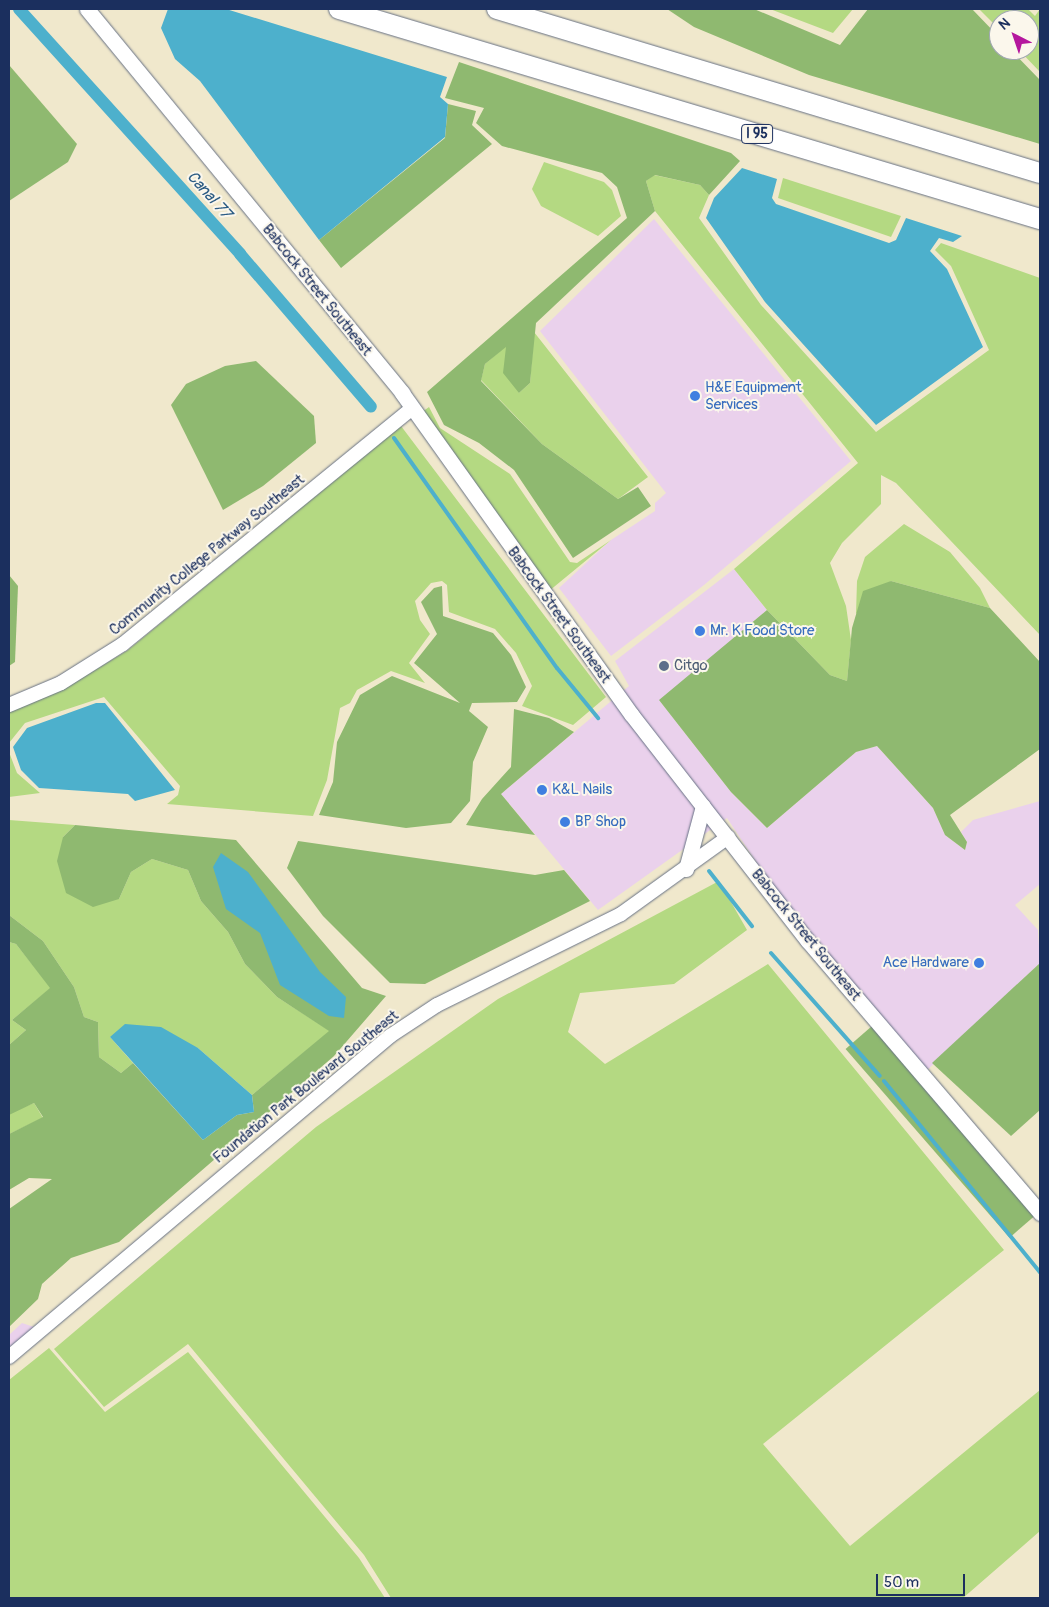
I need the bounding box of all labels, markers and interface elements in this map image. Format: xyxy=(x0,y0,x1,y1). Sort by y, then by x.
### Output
north arrow xyxy=(989,10,1039,60)
text: N xyxy=(995,15,1014,34)
road number: I 95 xyxy=(741,122,773,146)
water label: Canal 77 xyxy=(183,167,235,223)
street label: Babcock Street Southeast xyxy=(258,221,376,359)
place label: H&E Equipment Services xyxy=(705,378,802,413)
marker: H&E Equipment Services xyxy=(689,390,701,402)
street label: Community College Parkway Southeast xyxy=(106,471,308,639)
street label: Babcock Street Southeast xyxy=(503,543,615,687)
place label: Mr. K Food Store xyxy=(710,622,814,640)
marker: Mr. K Food Store xyxy=(694,625,706,637)
place label: Citgo xyxy=(674,657,708,675)
marker: Citgo xyxy=(658,660,670,672)
place label: K&L Nails xyxy=(552,781,612,799)
marker: K&L Nails xyxy=(536,784,548,796)
place label: BP Shop xyxy=(575,813,626,831)
marker: BP Shop xyxy=(559,816,571,828)
street label: Babcock Street Southeast xyxy=(747,866,865,1004)
place label: Ace Hardware xyxy=(883,954,969,972)
marker: Ace Hardware xyxy=(973,957,985,969)
street label: Foundation Park Boulevard Southeast xyxy=(210,1007,402,1167)
scale bar xyxy=(879,1564,968,1596)
text: 50 m xyxy=(884,1573,919,1592)

